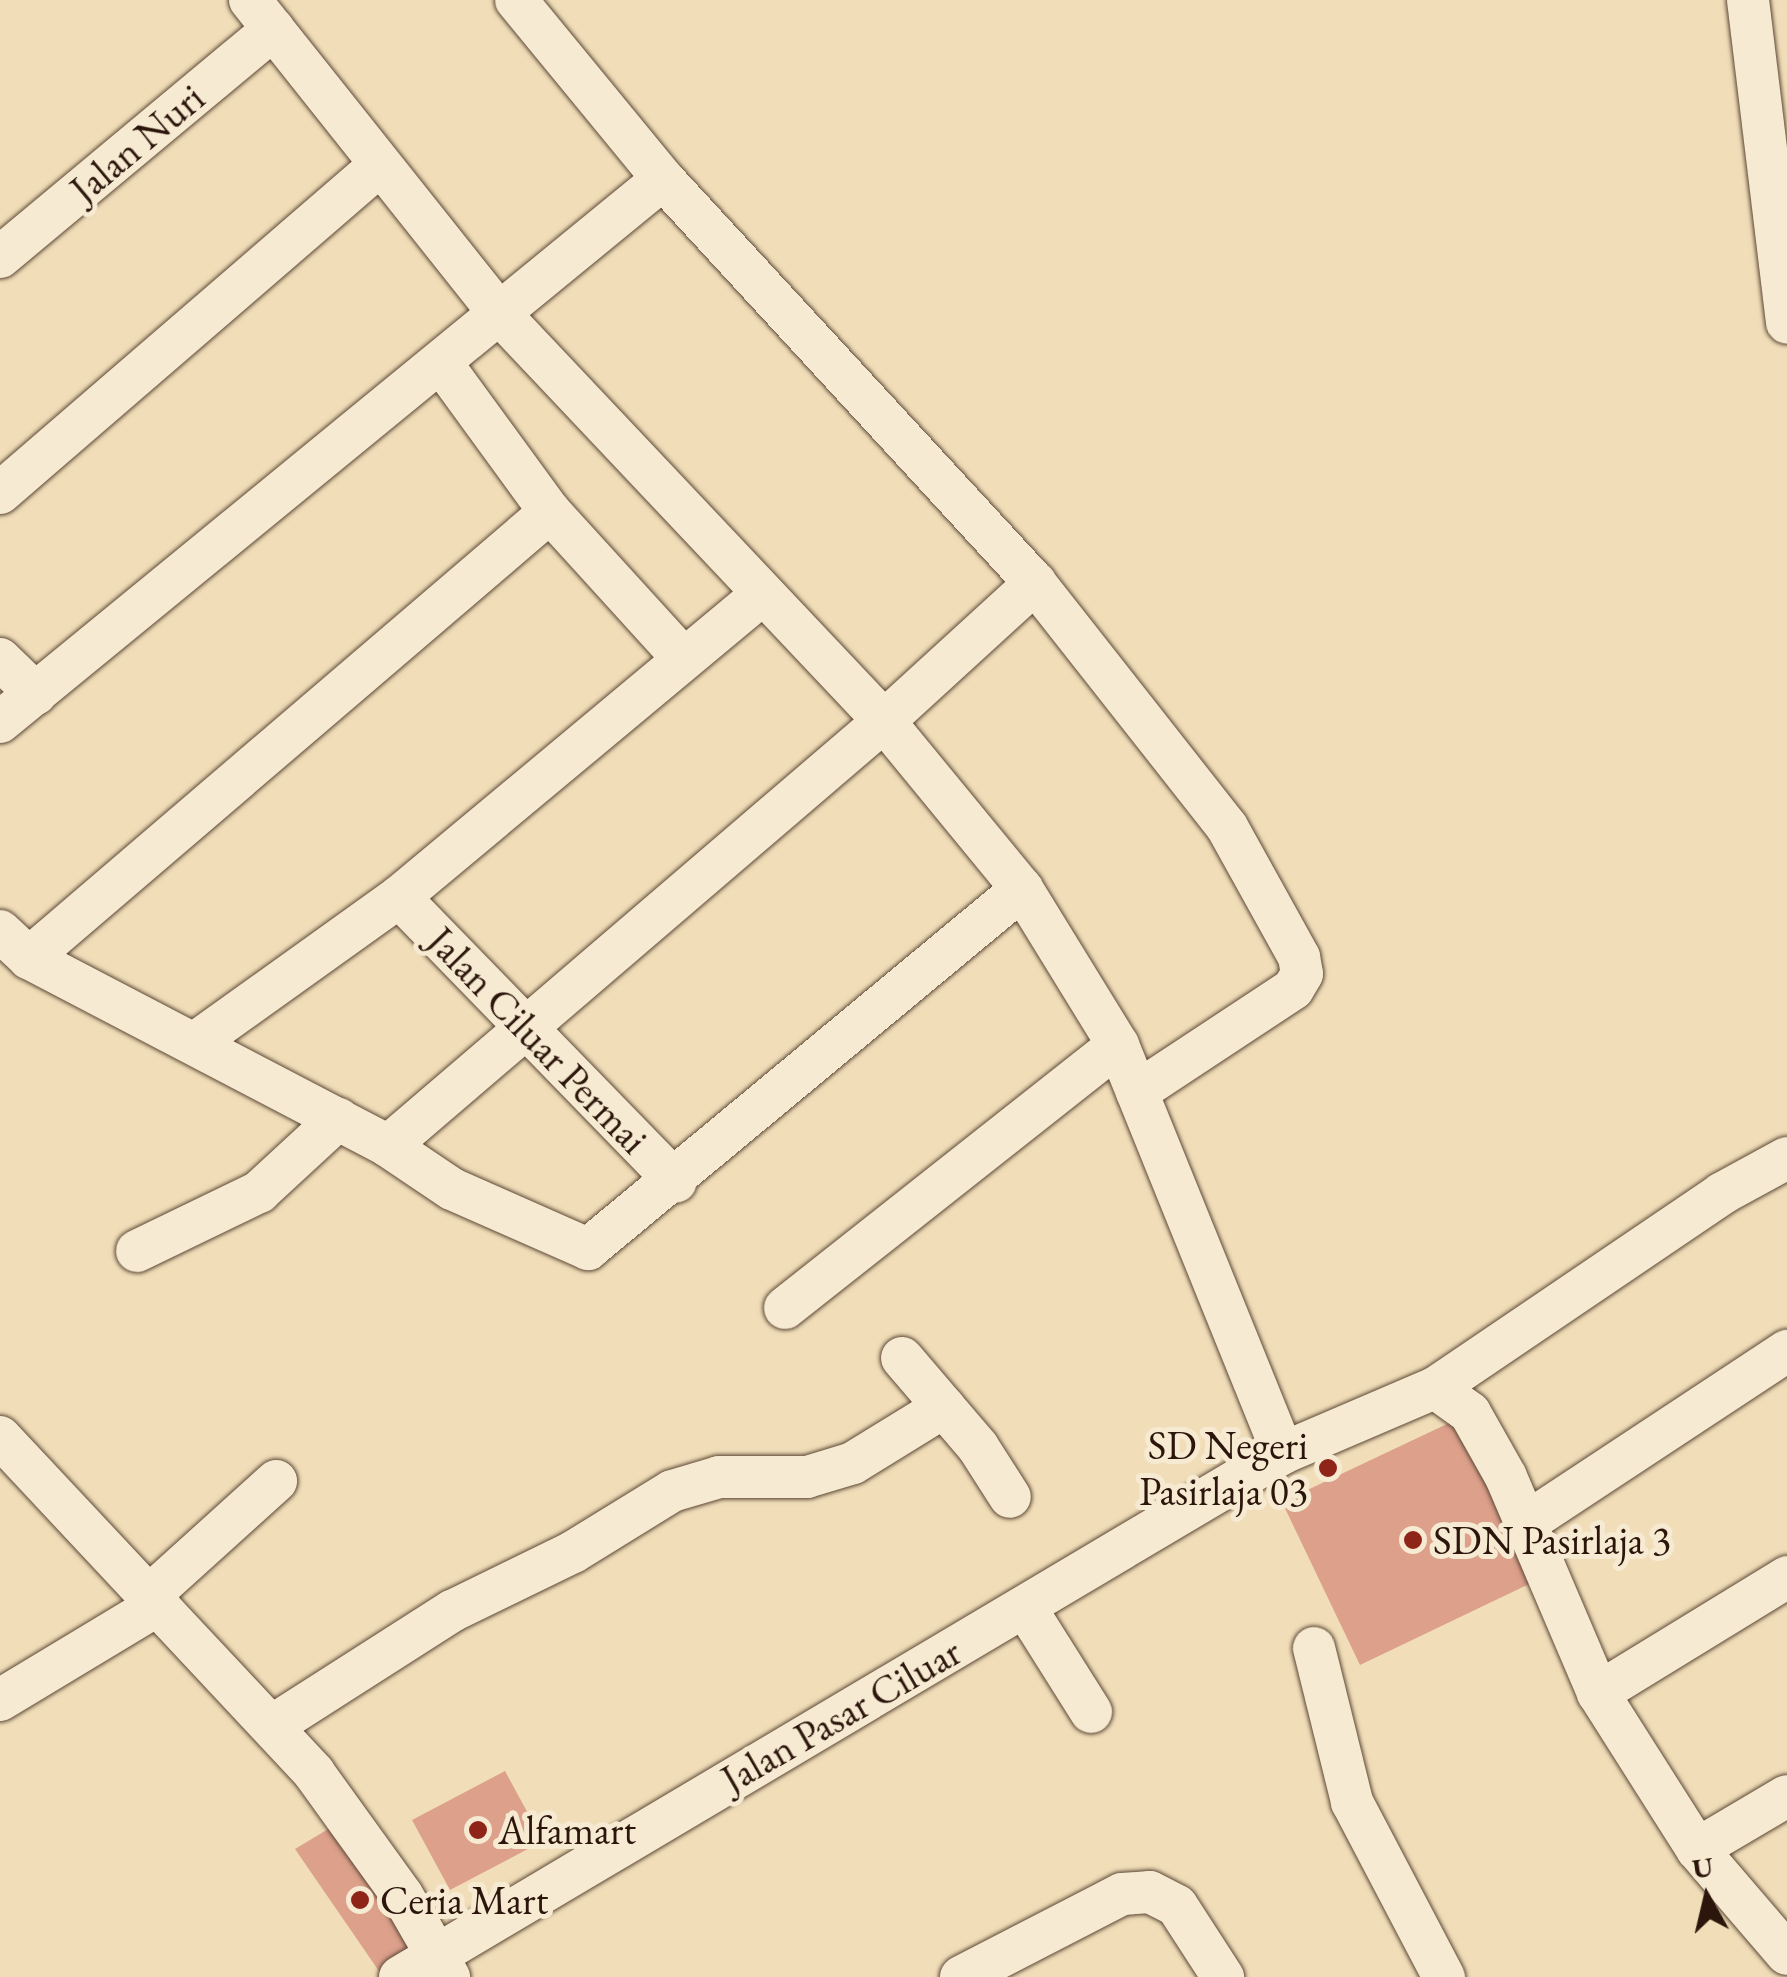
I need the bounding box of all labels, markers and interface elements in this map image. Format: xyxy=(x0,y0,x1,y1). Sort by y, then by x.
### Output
street label: Jalan Nuri xyxy=(60,73,214,213)
street label: Jalan Ciluar Permai xyxy=(418,917,658,1163)
place label: SD Negeri Pasirlaja 03 xyxy=(1139,1421,1308,1515)
marker: SD Negeri Pasirlaja 03 xyxy=(1317,1457,1339,1479)
place label: SDN Pasirlaja 3 xyxy=(1433,1516,1671,1564)
marker: SDN Pasirlaja 3 xyxy=(1402,1529,1424,1551)
street label: Jalan Pasar Ciluar xyxy=(713,1627,969,1803)
place label: Alfamart xyxy=(498,1806,636,1854)
marker: Alfamart xyxy=(467,1819,489,1841)
north arrow xyxy=(1657,1847,1757,1947)
text: U xyxy=(1690,1848,1716,1887)
place label: Ceria Mart xyxy=(380,1876,548,1924)
marker: Ceria Mart xyxy=(349,1889,371,1911)

